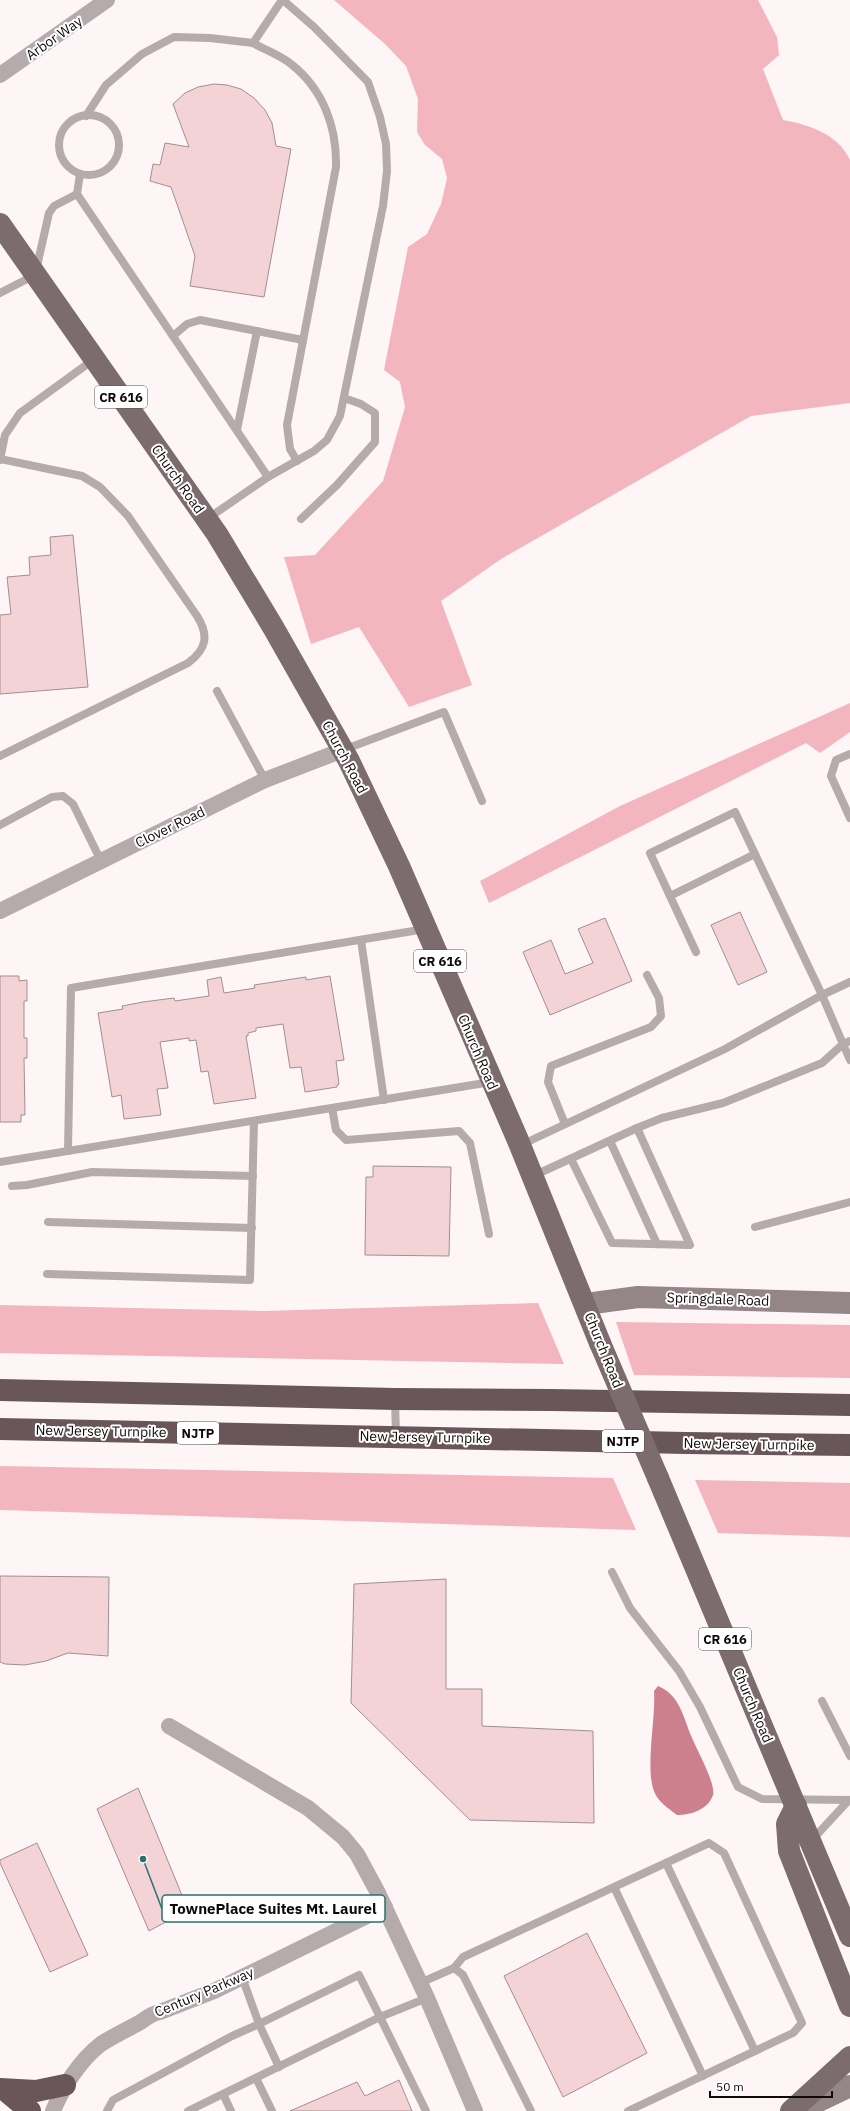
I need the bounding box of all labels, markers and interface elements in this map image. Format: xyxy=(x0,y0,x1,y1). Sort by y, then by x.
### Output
street label: Arbor Way xyxy=(22,12,86,64)
road number: CR 616 xyxy=(95,386,147,408)
street label: Church Road xyxy=(148,441,208,517)
street label: Church Road xyxy=(318,717,372,797)
street label: Clover Road xyxy=(132,802,208,852)
road number: CR 616 xyxy=(414,950,466,972)
street label: Church Road xyxy=(454,1012,502,1092)
street label: Springdale Road xyxy=(666,1288,770,1310)
street label: Church Road xyxy=(581,1309,627,1391)
street label: New Jersey Turnpike xyxy=(35,1421,167,1441)
road number: NJTP xyxy=(177,1422,219,1444)
street label: New Jersey Turnpike xyxy=(359,1427,491,1447)
road number: NJTP xyxy=(602,1430,644,1452)
street label: New Jersey Turnpike xyxy=(683,1434,815,1454)
road number: CR 616 xyxy=(699,1628,751,1650)
street label: Church Road xyxy=(729,1665,777,1745)
callout: TownePlace Suites Mt. Laurel xyxy=(162,1895,385,1922)
text: TownePlace Suites Mt. Laurel xyxy=(169,1899,377,1918)
street label: Century Parkway xyxy=(152,1963,256,2021)
scale bar xyxy=(710,2073,832,2099)
text: 50 m xyxy=(716,2079,744,2094)

